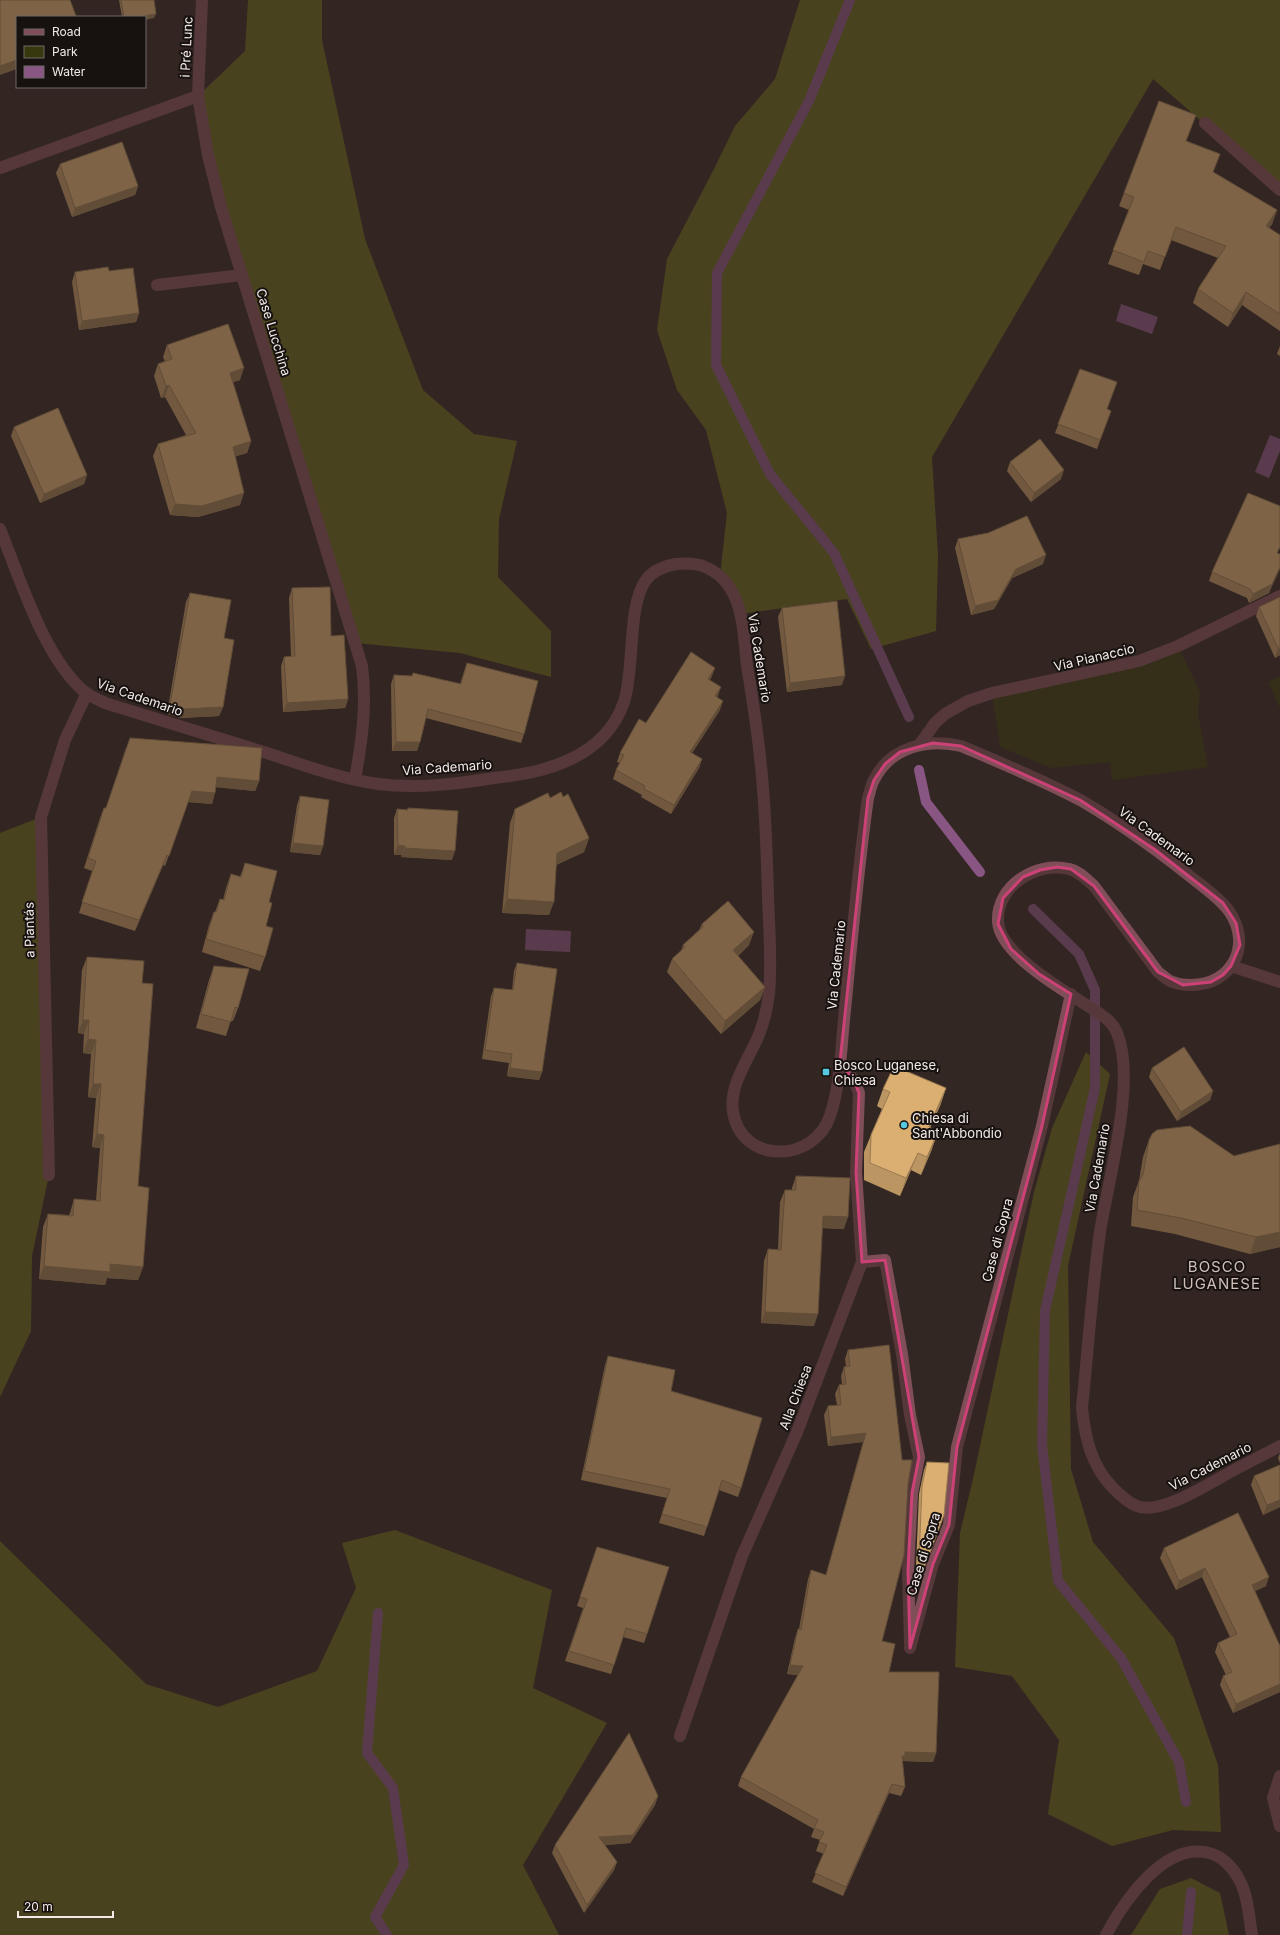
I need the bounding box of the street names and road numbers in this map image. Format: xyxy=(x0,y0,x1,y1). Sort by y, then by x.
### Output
street label: i Pré Lunc xyxy=(176,16,196,78)
street label: Case Lucchina xyxy=(253,286,295,378)
street label: Via Cademario xyxy=(745,612,775,704)
street label: Via Pianaccio xyxy=(1052,640,1136,674)
street label: Via Cademario xyxy=(95,675,185,719)
street label: Via Cademario xyxy=(401,756,493,778)
street label: Via Cademario xyxy=(1116,803,1198,869)
street label: a Piantás xyxy=(21,902,37,958)
street label: Via Cademario xyxy=(823,919,849,1011)
street label: Via Cademario xyxy=(1081,1122,1113,1214)
street label: Case di Sopra xyxy=(978,1196,1016,1284)
street label: Alla Chiesa xyxy=(775,1362,815,1432)
street label: Via Cademario xyxy=(1166,1438,1254,1494)
street label: Case di Sopra xyxy=(903,1511,943,1597)

